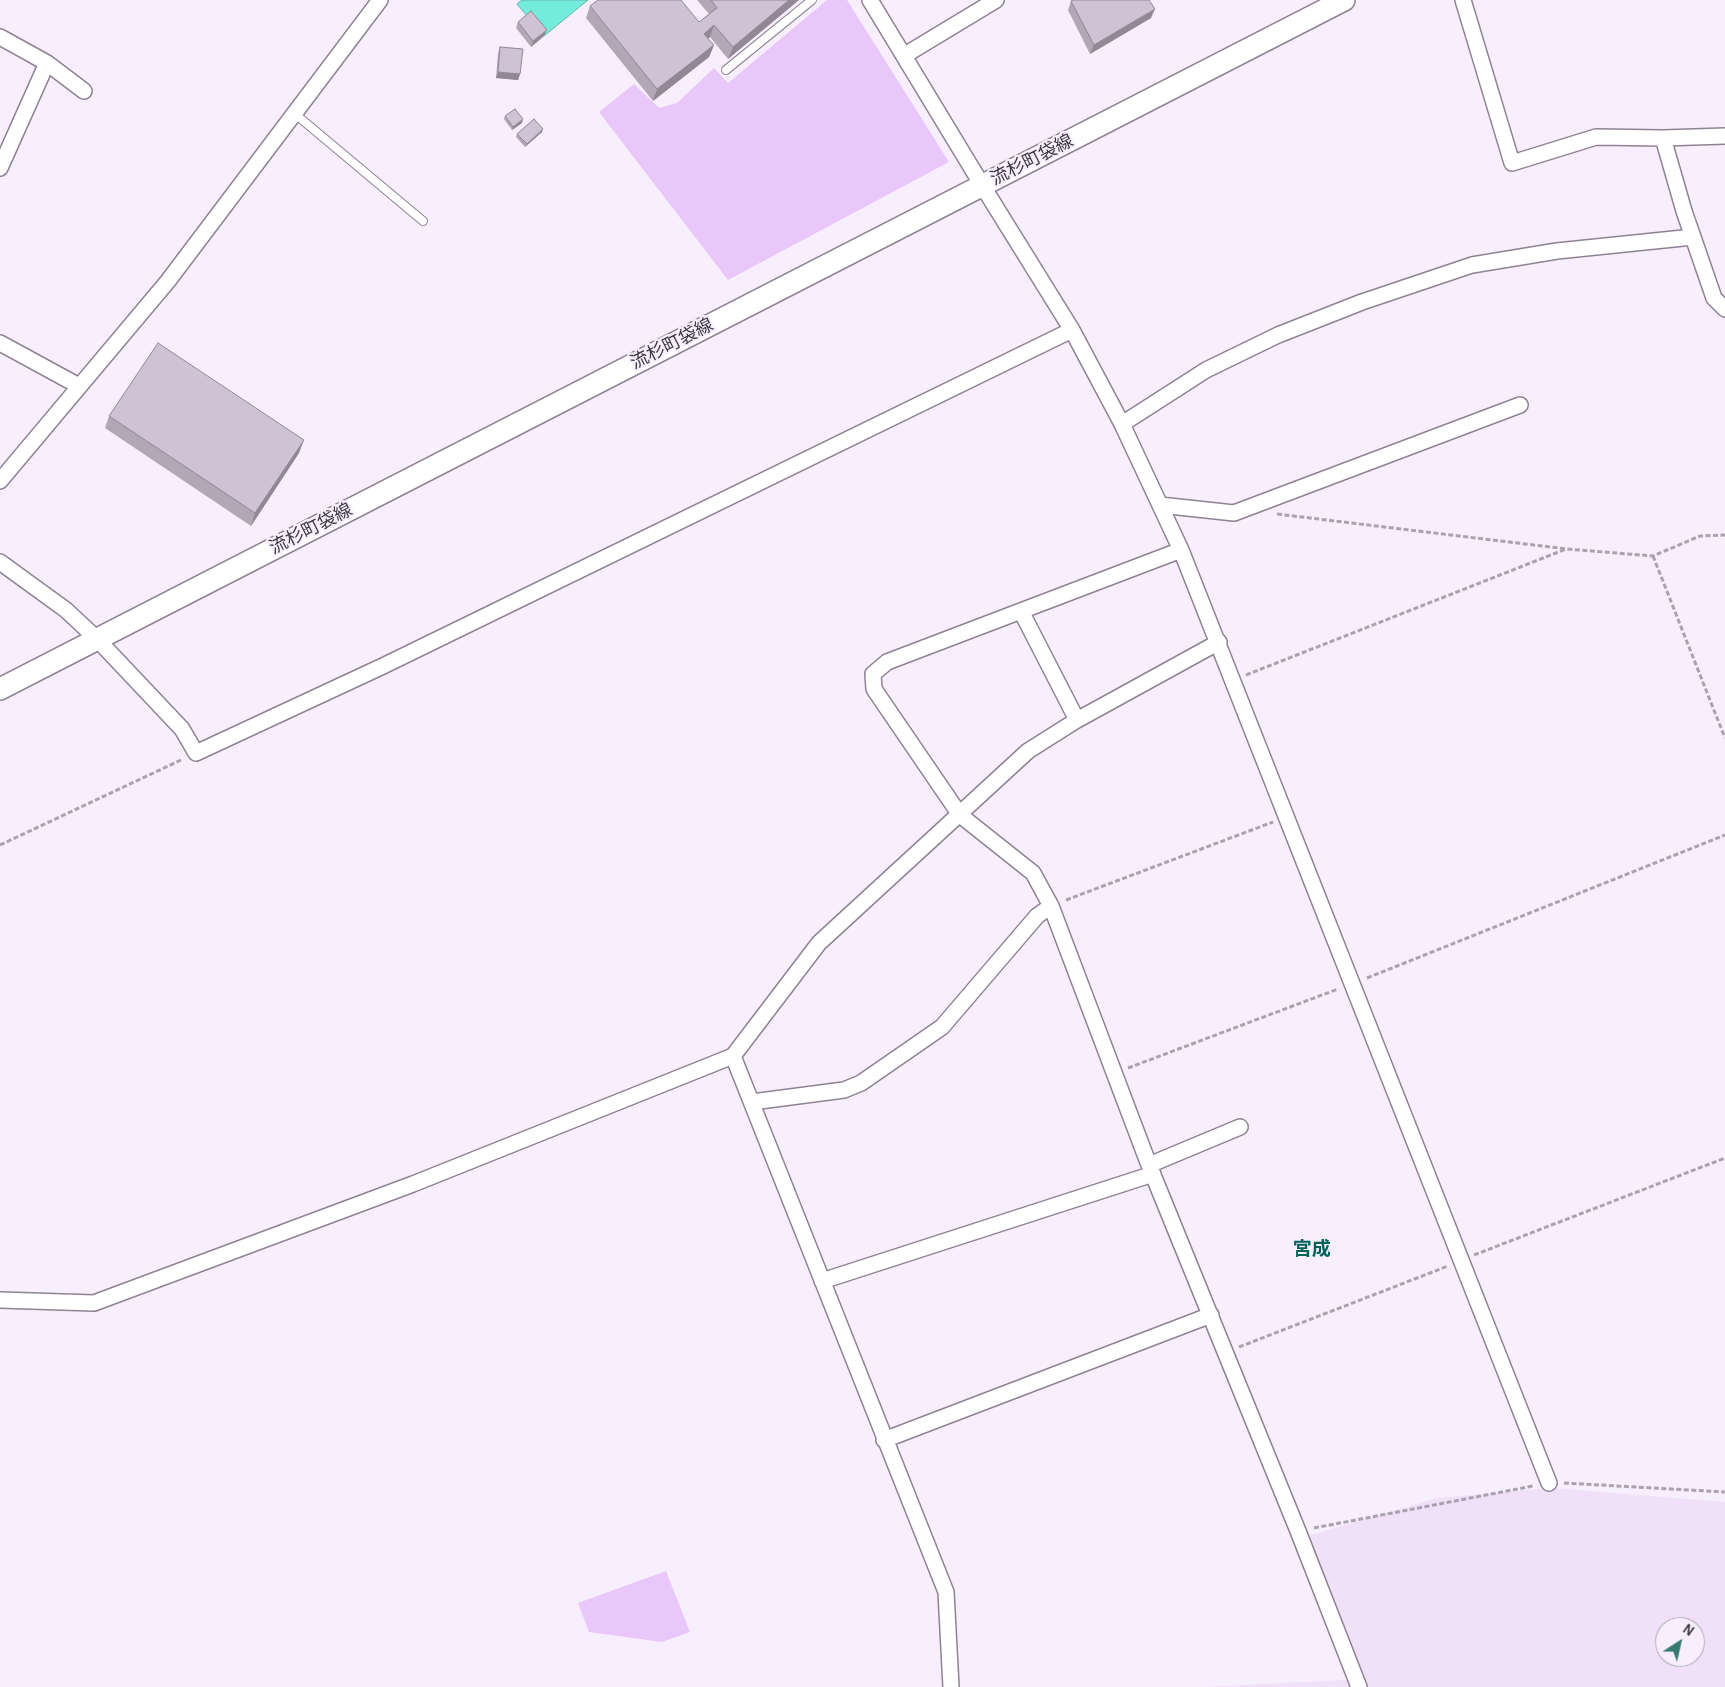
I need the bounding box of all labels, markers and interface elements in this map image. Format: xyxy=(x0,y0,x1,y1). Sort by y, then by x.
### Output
street label: 流杉町袋線 xyxy=(987,130,1077,190)
street label: 流杉町袋線 xyxy=(627,314,717,374)
street label: 流杉町袋線 xyxy=(266,499,356,559)
district label: 宮成 xyxy=(1293,1238,1331,1260)
north arrow xyxy=(1655,1617,1705,1667)
text: N xyxy=(1680,1622,1696,1639)

